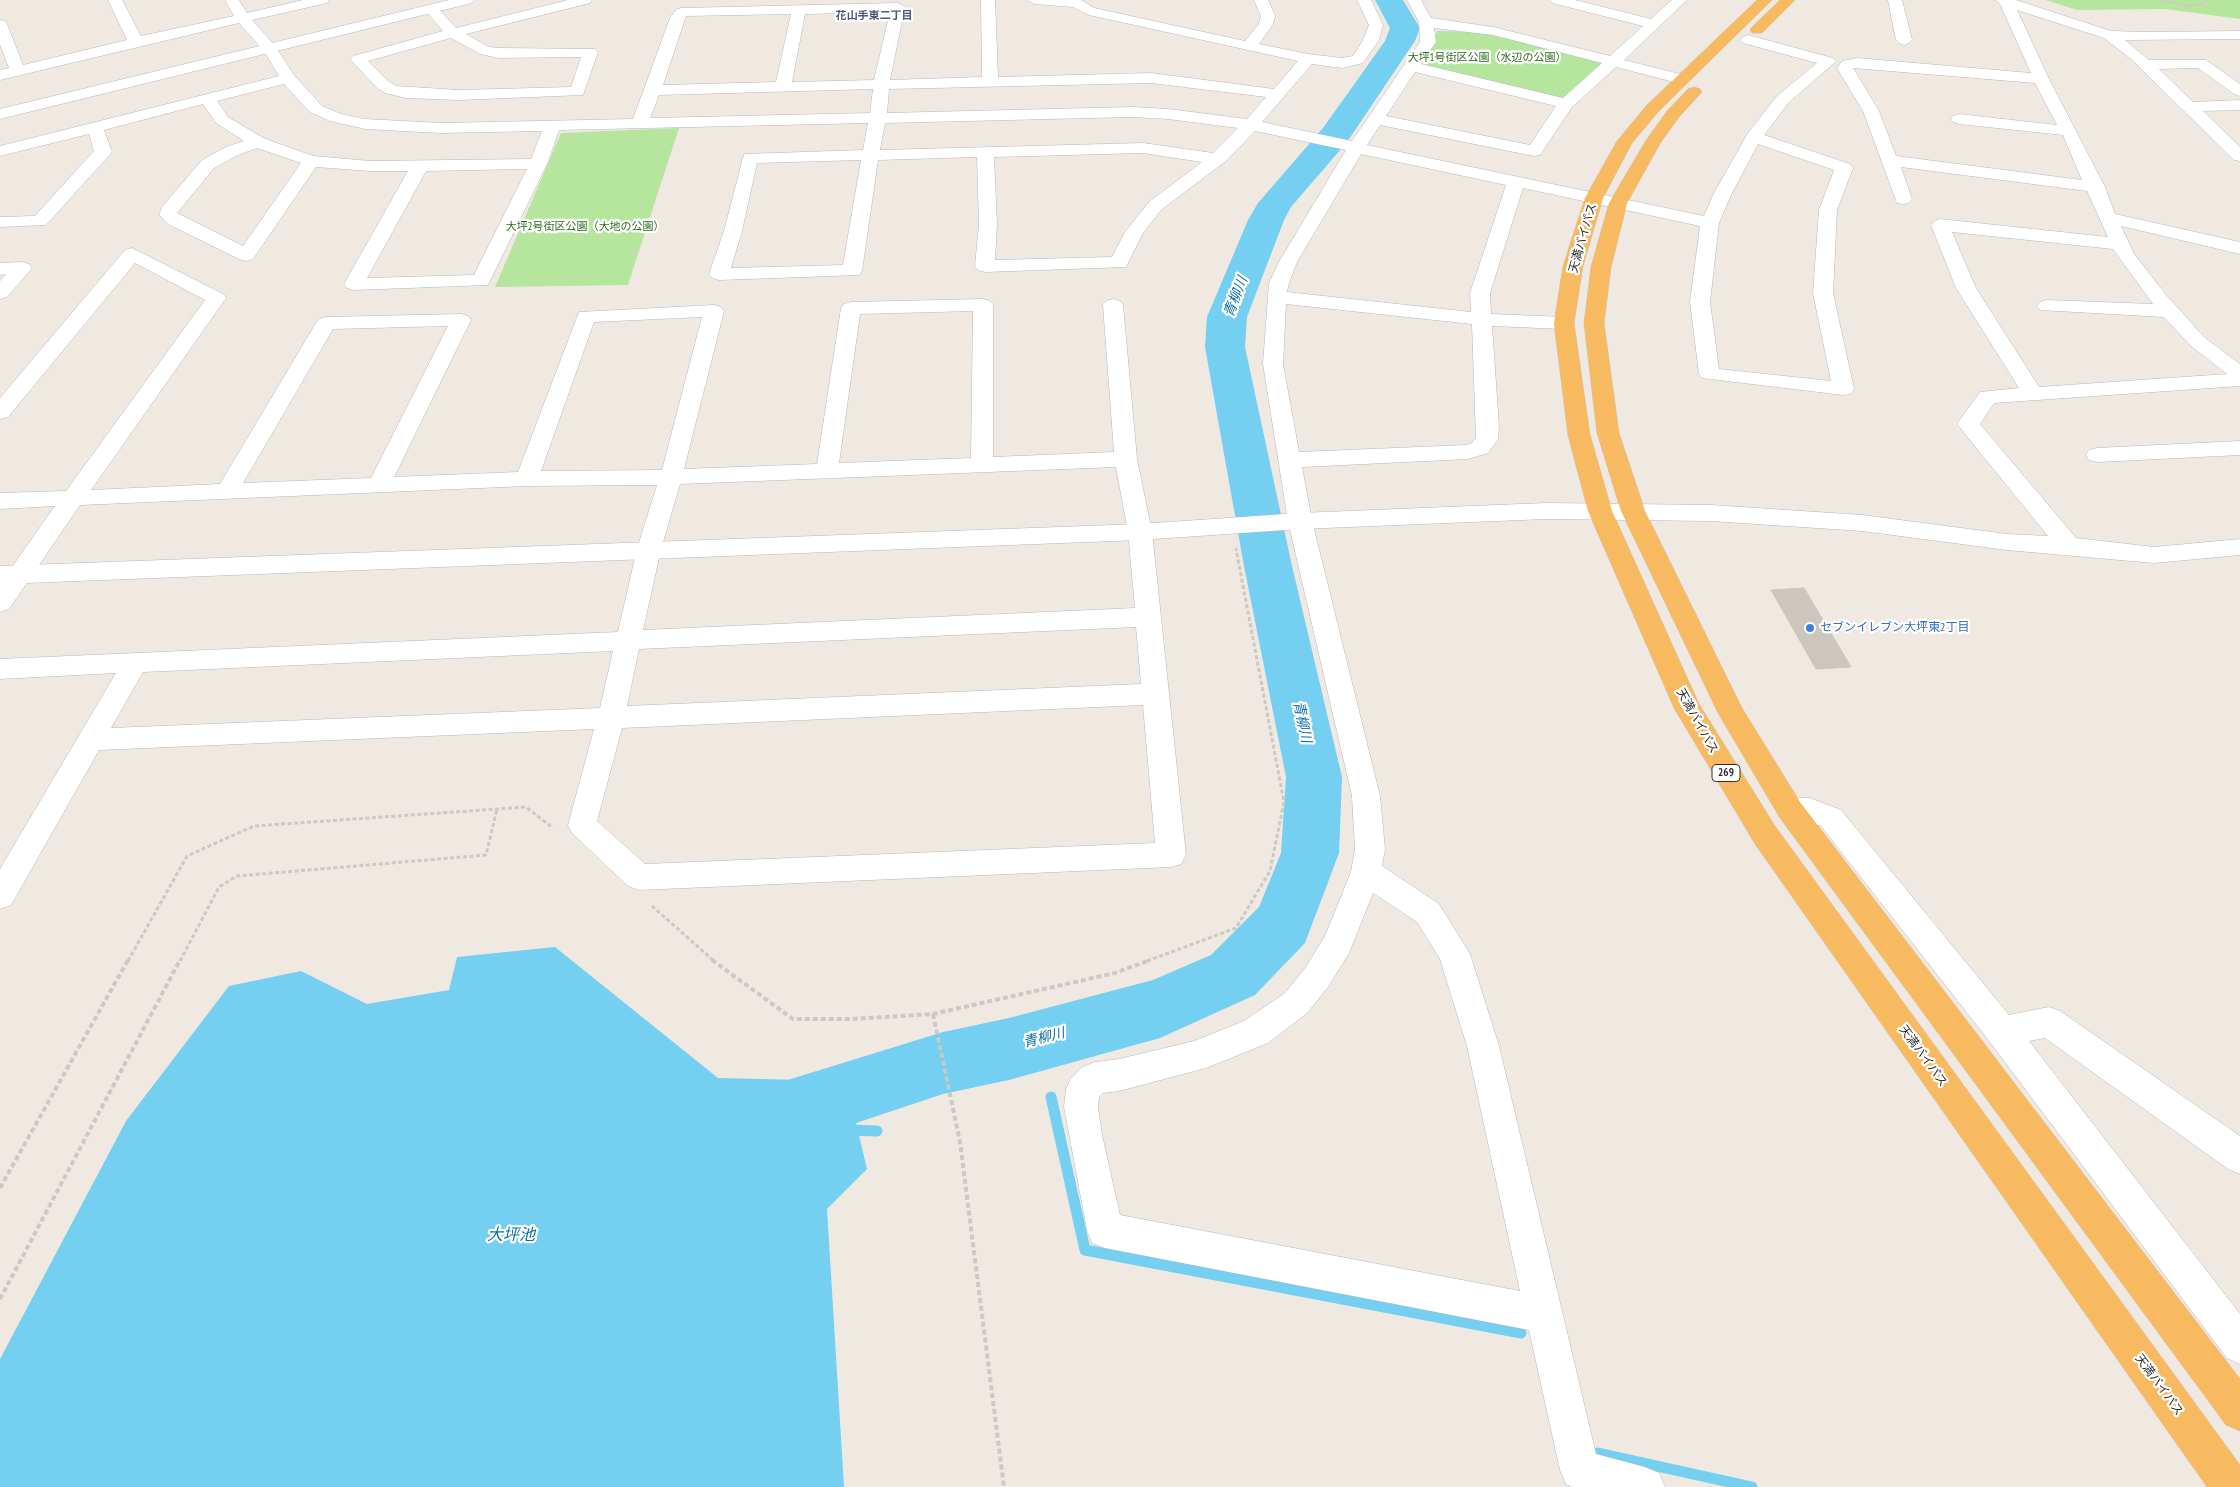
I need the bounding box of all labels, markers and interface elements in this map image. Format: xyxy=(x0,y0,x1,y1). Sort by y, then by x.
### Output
district label: 花山手東二丁目 xyxy=(836,9,912,23)
park label: 大坪1号街区公園（水辺の公園） xyxy=(1408,51,1566,65)
street label: 天満バイパス xyxy=(1566,201,1600,275)
park label: 大坪2号街区公園（大地の公園） xyxy=(506,220,664,234)
water label: 青柳川 xyxy=(1221,274,1251,320)
place label: セブンイレブン大坪東2丁目 xyxy=(1820,621,1969,635)
marker: セブンイレブン大坪東2丁目 xyxy=(1804,622,1816,634)
street label: 天満バイパス xyxy=(1673,686,1721,756)
water label: 青柳川 xyxy=(1289,700,1315,744)
road number: 269 xyxy=(1712,764,1740,781)
street label: 天満バイパス xyxy=(1896,1023,1950,1089)
water label: 青柳川 xyxy=(1022,1025,1066,1051)
water label: 大坪池 xyxy=(487,1225,535,1245)
street label: 天満バイパス xyxy=(2132,1352,2186,1418)

